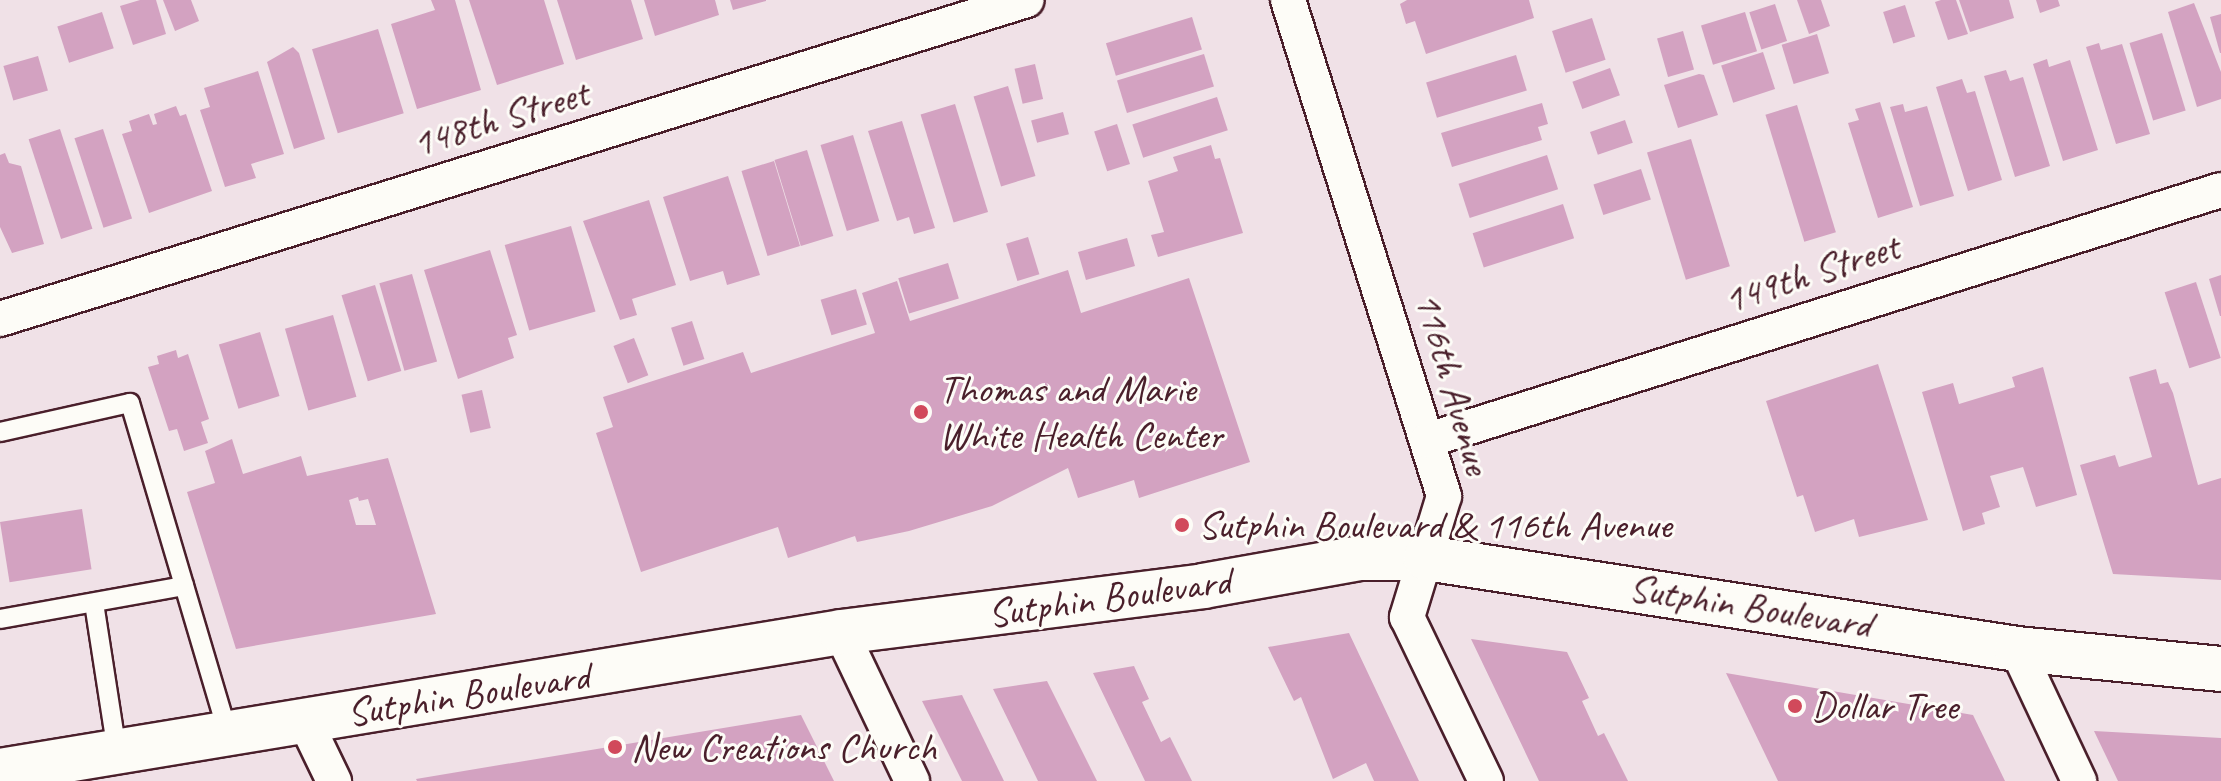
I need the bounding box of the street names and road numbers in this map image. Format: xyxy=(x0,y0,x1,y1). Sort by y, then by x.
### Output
street label: 148th Street xyxy=(406,68,594,168)
street label: 149th Street xyxy=(1717,222,1905,324)
street label: 116th Avenue xyxy=(1404,287,1502,479)
street label: Sutphin Boulevard xyxy=(984,556,1234,638)
street label: Sutphin Boulevard xyxy=(1625,563,1875,649)
street label: Sutphin Boulevard xyxy=(343,651,593,737)

